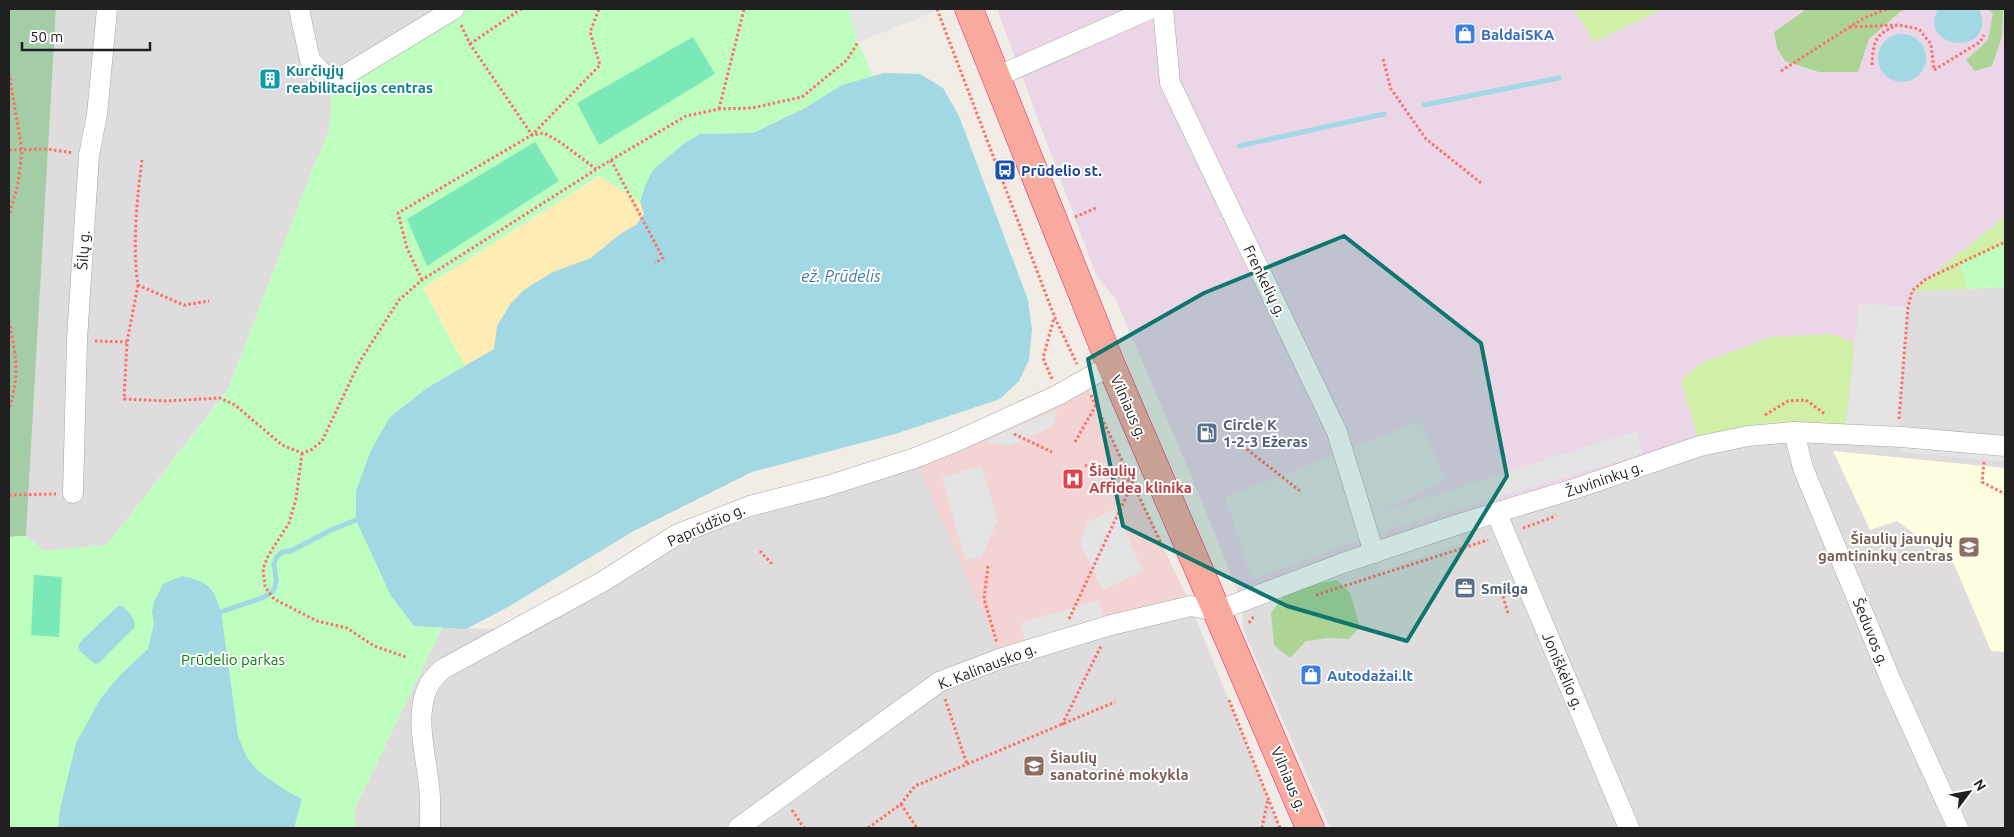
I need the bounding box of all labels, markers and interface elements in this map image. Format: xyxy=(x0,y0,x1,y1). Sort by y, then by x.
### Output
scale bar xyxy=(22,20,150,52)
shop icon: BaldaiSKA xyxy=(1453,22,1477,46)
place label: BaldaiSKA xyxy=(1481,26,1555,43)
text: 50 m xyxy=(30,28,63,45)
place label: Kurčiųjų reabilitacijos centras xyxy=(286,62,433,96)
building icon: Kurčiųjų reabilitacijos centras xyxy=(258,67,282,91)
bus stop icon: Prūdelio st. xyxy=(993,158,1017,182)
place label: Prūdelio st. xyxy=(1021,162,1102,179)
street label: Šilų g. xyxy=(73,230,93,270)
street label: Frenkelių g. xyxy=(1240,242,1290,320)
water label: ež. Prūdelis xyxy=(801,267,881,285)
street label: Vilniaus g. xyxy=(1107,372,1151,442)
place label: Circle K 1-2-3 Ežeras xyxy=(1223,416,1308,450)
fuel station icon: Circle K 1-2-3 Ežeras xyxy=(1195,421,1219,445)
street label: Žuvininkų g. xyxy=(1563,458,1645,500)
place label: Šiaulių Affidea klinika xyxy=(1089,462,1192,496)
hospital icon: Šiaulių Affidea klinika xyxy=(1061,467,1085,491)
street label: Paprūdžio g. xyxy=(664,500,748,550)
place label: Šiaulių jaunųjų gamtininkų centras xyxy=(1818,530,1953,565)
school or university icon: Šiaulių jaunųjų gamtininkų centras xyxy=(1957,535,1981,559)
office icon: Smilga xyxy=(1453,576,1477,600)
place label: Smilga xyxy=(1481,580,1528,597)
street label: Šeduvos g. xyxy=(1850,596,1892,668)
street label: Joniškėlio g. xyxy=(1539,630,1587,712)
street label: K. Kalinausko g. xyxy=(935,639,1039,693)
park label: Prūdelio parkas xyxy=(181,651,285,668)
shop icon: Autodažai.lt xyxy=(1299,663,1323,687)
place label: Autodažai.lt xyxy=(1327,667,1413,684)
street label: Vilniaus g. xyxy=(1268,744,1310,814)
place label: Šiaulių sanatorinė mokykla xyxy=(1050,749,1189,783)
school or university icon: Šiaulių sanatorinė mokykla xyxy=(1022,754,1046,778)
north arrow xyxy=(1944,767,1994,817)
text: N xyxy=(1970,776,1990,794)

